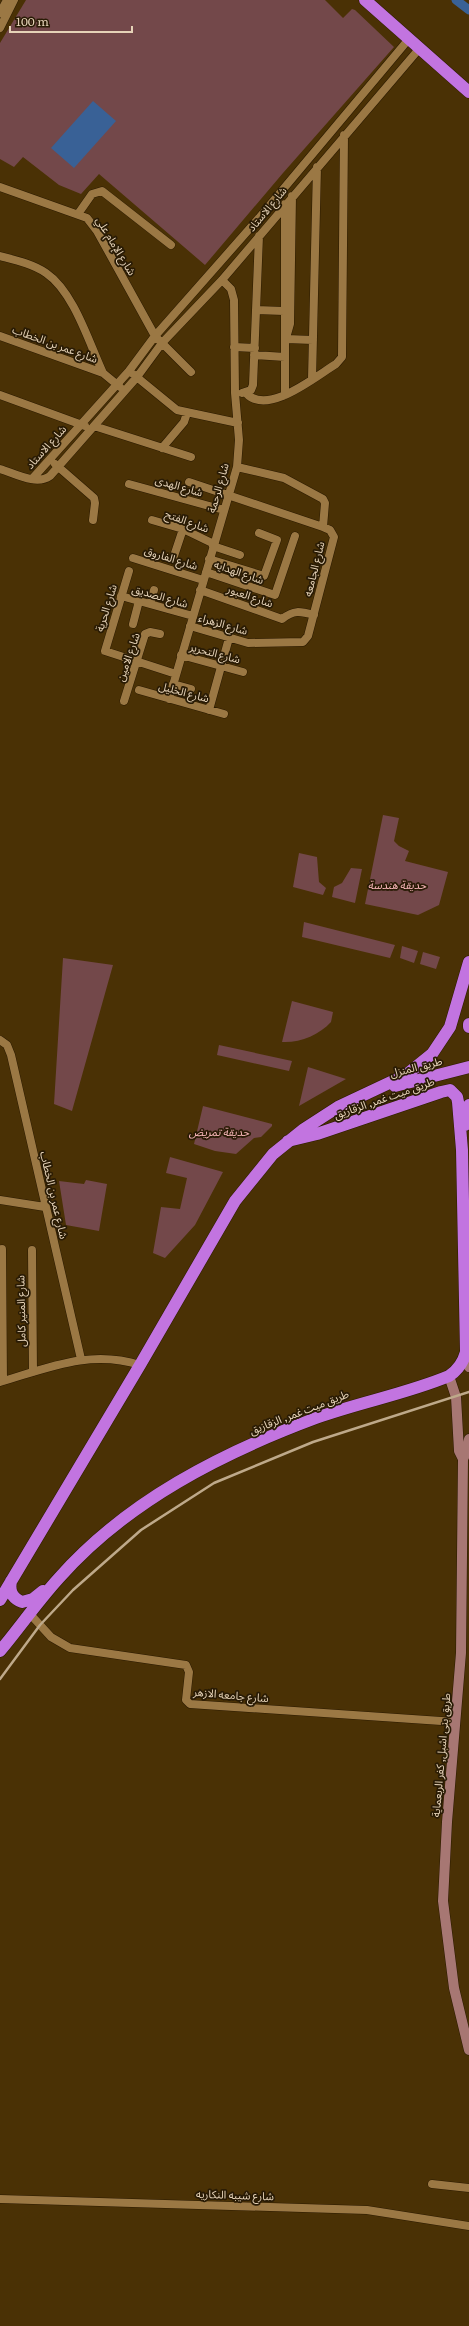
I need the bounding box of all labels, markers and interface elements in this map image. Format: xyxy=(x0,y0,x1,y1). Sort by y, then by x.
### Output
scale bar xyxy=(10,8,132,34)
text: 100 m xyxy=(16,12,49,30)
street label: شارع الاستاد xyxy=(243,182,291,235)
street label: شارع الإمام علي xyxy=(91,213,141,280)
street label: شارع عمر بن الخطاب xyxy=(10,320,101,367)
street label: شارع الاستاد xyxy=(21,421,70,472)
street label: شارع الرحمة xyxy=(202,461,233,515)
street label: شارع الهدى xyxy=(153,471,205,501)
street label: شارع الفتح xyxy=(163,505,212,536)
street label: شارع الجامعه xyxy=(298,539,329,598)
street label: شارع الفاروق xyxy=(142,541,200,574)
street label: شارع الهدايه xyxy=(212,555,267,588)
street label: شارع الصديق xyxy=(130,579,191,612)
street label: شارع العبور xyxy=(224,579,276,611)
street label: شارع الحرية xyxy=(90,582,121,634)
street label: شارع الزهراء xyxy=(196,608,250,639)
street label: شارع الامين xyxy=(111,630,144,684)
street label: شارع التحرير xyxy=(187,637,243,668)
street label: شارع الخليل xyxy=(157,677,212,706)
park label: حديقة هندسة xyxy=(368,876,427,892)
street label: طريق المنزل xyxy=(388,1052,444,1080)
street label: طريق ميت غمر, الزقازيق xyxy=(331,1072,436,1122)
park label: حديقة تمريض xyxy=(189,1123,250,1139)
street label: شارع عمر بن الخطاب xyxy=(36,1149,73,1241)
street label: شارع المنير كامل xyxy=(11,1275,30,1347)
street label: طريق ميت غمر, الزقازيق xyxy=(247,1385,351,1437)
street label: شارع جامعه الازهر xyxy=(192,1683,270,1706)
street label: طريق بنى اشبل, كفر الربعماية xyxy=(427,1692,453,1818)
street label: شارع شيبه النكاريه xyxy=(196,2185,275,2204)

